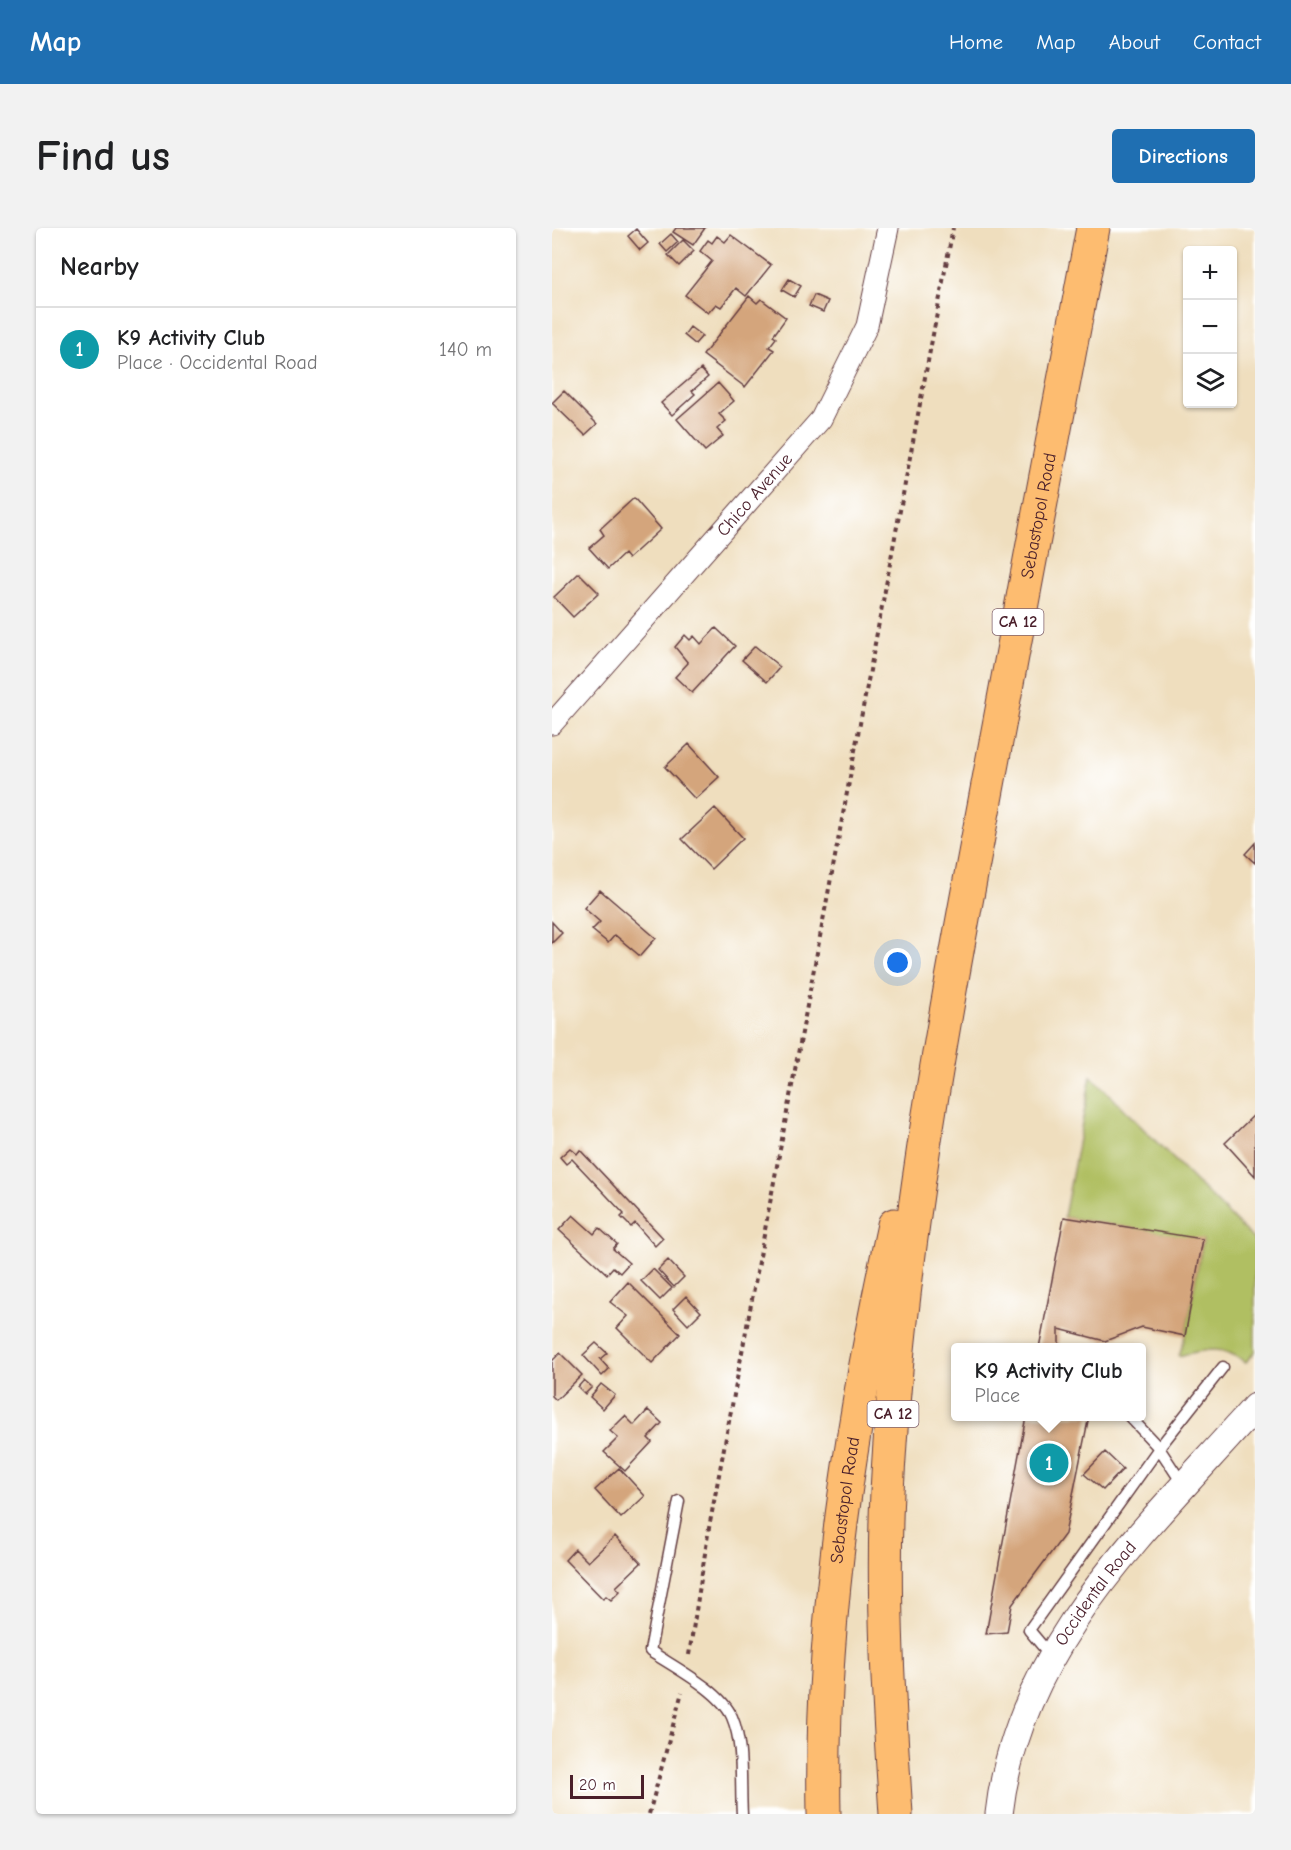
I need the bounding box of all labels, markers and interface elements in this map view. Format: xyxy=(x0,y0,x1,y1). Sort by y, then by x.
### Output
text: Map xyxy=(30,26,81,58)
text: Home xyxy=(949,30,1003,54)
text: Map xyxy=(1036,30,1076,54)
text: About xyxy=(1109,30,1160,54)
text: Contact xyxy=(1193,30,1261,54)
button: Directions xyxy=(1112,129,1255,183)
text: Find us xyxy=(36,132,170,181)
map controls xyxy=(1183,246,1237,408)
button: + xyxy=(1183,246,1237,300)
text: Nearby xyxy=(60,252,139,282)
button: − xyxy=(1183,300,1237,354)
text: K9 Activity Club xyxy=(117,325,265,351)
text: 1 xyxy=(76,338,83,361)
text: 140 m xyxy=(439,338,492,361)
text: Place · Occidental Road xyxy=(117,351,318,374)
button: layers xyxy=(1183,354,1237,408)
street label: Chico Avenue xyxy=(712,449,797,540)
street label: Sebastopol Road xyxy=(1016,451,1060,580)
road number: CA 12 xyxy=(992,609,1044,635)
your location xyxy=(883,948,912,977)
popup xyxy=(951,1343,1146,1421)
text: K9 Activity Club xyxy=(975,1358,1122,1384)
text: Place xyxy=(975,1384,1020,1407)
road number: CA 12 xyxy=(868,1401,918,1427)
street label: Sebastopol Road xyxy=(826,1435,864,1564)
pin: 1 xyxy=(1030,1440,1068,1486)
street label: Occidental Road xyxy=(1050,1537,1141,1649)
scale bar xyxy=(570,1772,644,1800)
text: 20 m xyxy=(579,1776,616,1794)

